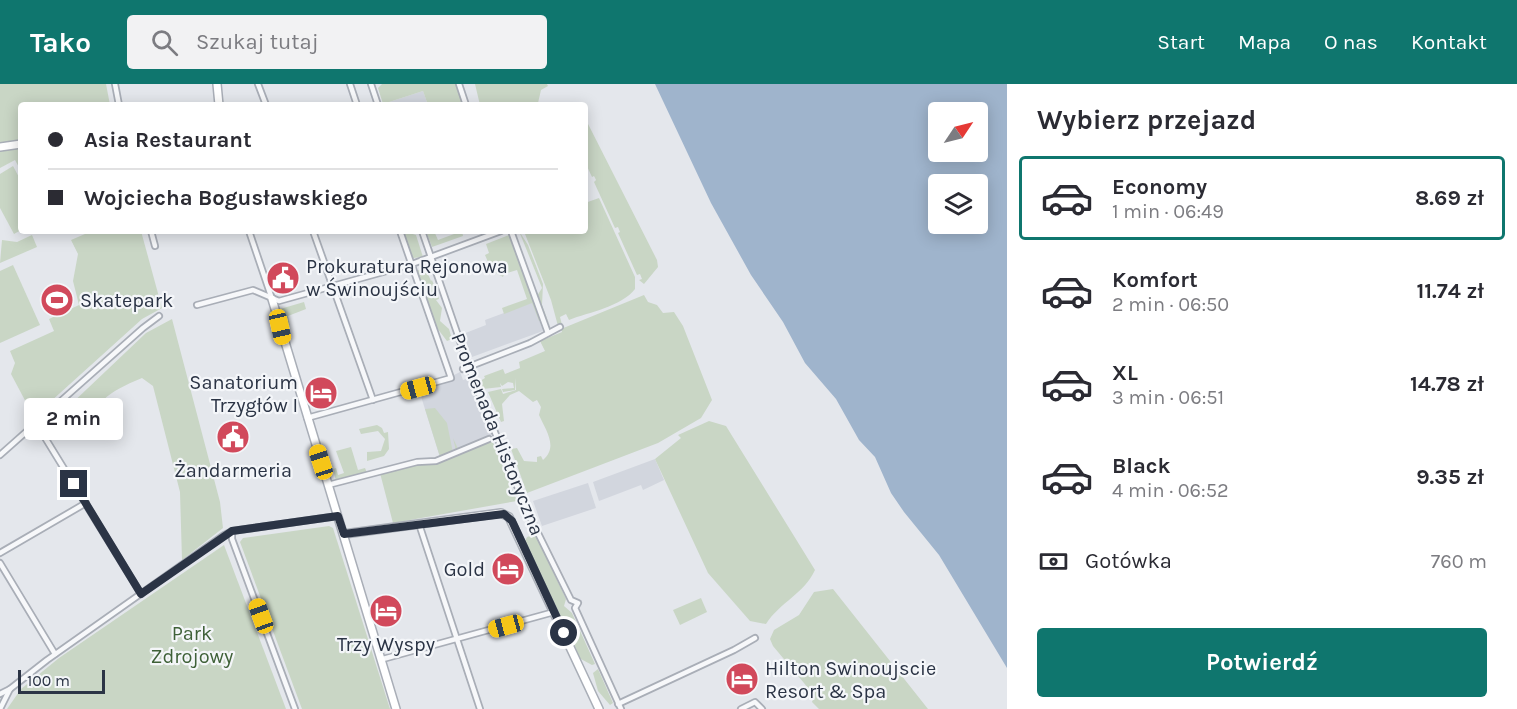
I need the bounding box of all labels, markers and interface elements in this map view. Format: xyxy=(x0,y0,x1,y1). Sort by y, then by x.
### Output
search box xyxy=(127,15,547,69)
text: Tako xyxy=(30,26,91,59)
icon: search xyxy=(148,26,181,59)
text: Szukaj tutaj xyxy=(196,29,319,55)
text: Start xyxy=(1157,30,1205,54)
text: Mapa xyxy=(1238,30,1291,54)
text: O nas xyxy=(1324,30,1378,54)
text: Kontakt xyxy=(1411,30,1487,54)
north arrow xyxy=(928,102,988,162)
map controls xyxy=(928,102,988,234)
text: Wybierz przejazd xyxy=(1037,104,1256,136)
text: Asia Restaurant xyxy=(84,127,252,153)
icon: car xyxy=(1040,171,1094,225)
button: layers xyxy=(928,174,988,234)
text: Economy xyxy=(1112,174,1207,200)
text: Wojciecha Bogusławskiego xyxy=(84,185,368,211)
text: 8.69 zł xyxy=(1415,185,1484,211)
text: 1 min · 06:49 xyxy=(1112,200,1224,223)
place label: Prokuratura Rejonowa w Świnoujściu xyxy=(306,255,508,301)
public building icon: Prokuratura Rejonowa w Świnoujściu xyxy=(265,260,301,296)
icon: car xyxy=(1040,264,1094,318)
text: Komfort xyxy=(1112,267,1198,293)
text: 11.74 zł xyxy=(1416,278,1484,304)
sports icon: Skatepark xyxy=(39,282,75,318)
place label: Skatepark xyxy=(80,289,173,312)
text: 2 min · 06:50 xyxy=(1112,293,1229,316)
car xyxy=(267,307,293,347)
street label: Promenada Historyczna xyxy=(446,329,549,539)
icon: car xyxy=(1040,357,1094,411)
text: XL xyxy=(1112,360,1138,386)
place label: Sanatorium Trzygłów I xyxy=(189,371,298,417)
text: 14.78 zł xyxy=(1410,371,1484,397)
hotel icon: Sanatorium Trzygłów I xyxy=(303,375,339,411)
car xyxy=(398,375,438,401)
text: 3 min · 06:51 xyxy=(1112,386,1224,409)
callout: 2 min xyxy=(25,397,124,439)
text: 2 min xyxy=(46,407,101,430)
public building icon: Żandarmeria xyxy=(215,419,251,455)
car xyxy=(307,442,335,482)
icon: car xyxy=(1040,450,1094,504)
text: Black xyxy=(1112,453,1171,479)
place label: Żandarmeria xyxy=(174,459,292,482)
text: 9.35 zł xyxy=(1416,464,1484,490)
route end xyxy=(60,470,87,497)
text: 4 min · 06:52 xyxy=(1112,479,1229,502)
icon: cash xyxy=(1037,545,1070,578)
text: Gotówka xyxy=(1085,548,1172,574)
text: 760 m xyxy=(1431,550,1487,573)
hotel icon: Gold xyxy=(490,551,526,587)
place label: Gold xyxy=(444,558,485,581)
hotel icon: Trzy Wyspy xyxy=(368,593,404,629)
car xyxy=(246,596,276,636)
car xyxy=(486,613,526,639)
route start xyxy=(550,619,577,646)
park label: Park Zdrojowy xyxy=(151,622,233,668)
button: Potwierdź xyxy=(1037,628,1487,697)
place label: Trzy Wyspy xyxy=(337,633,435,656)
place label: Hilton Swinoujscie Resort & Spa xyxy=(765,657,936,703)
hotel icon: Hilton Swinoujscie Resort & Spa xyxy=(724,661,760,697)
scale bar xyxy=(18,667,105,694)
text: 100 m xyxy=(27,671,70,690)

